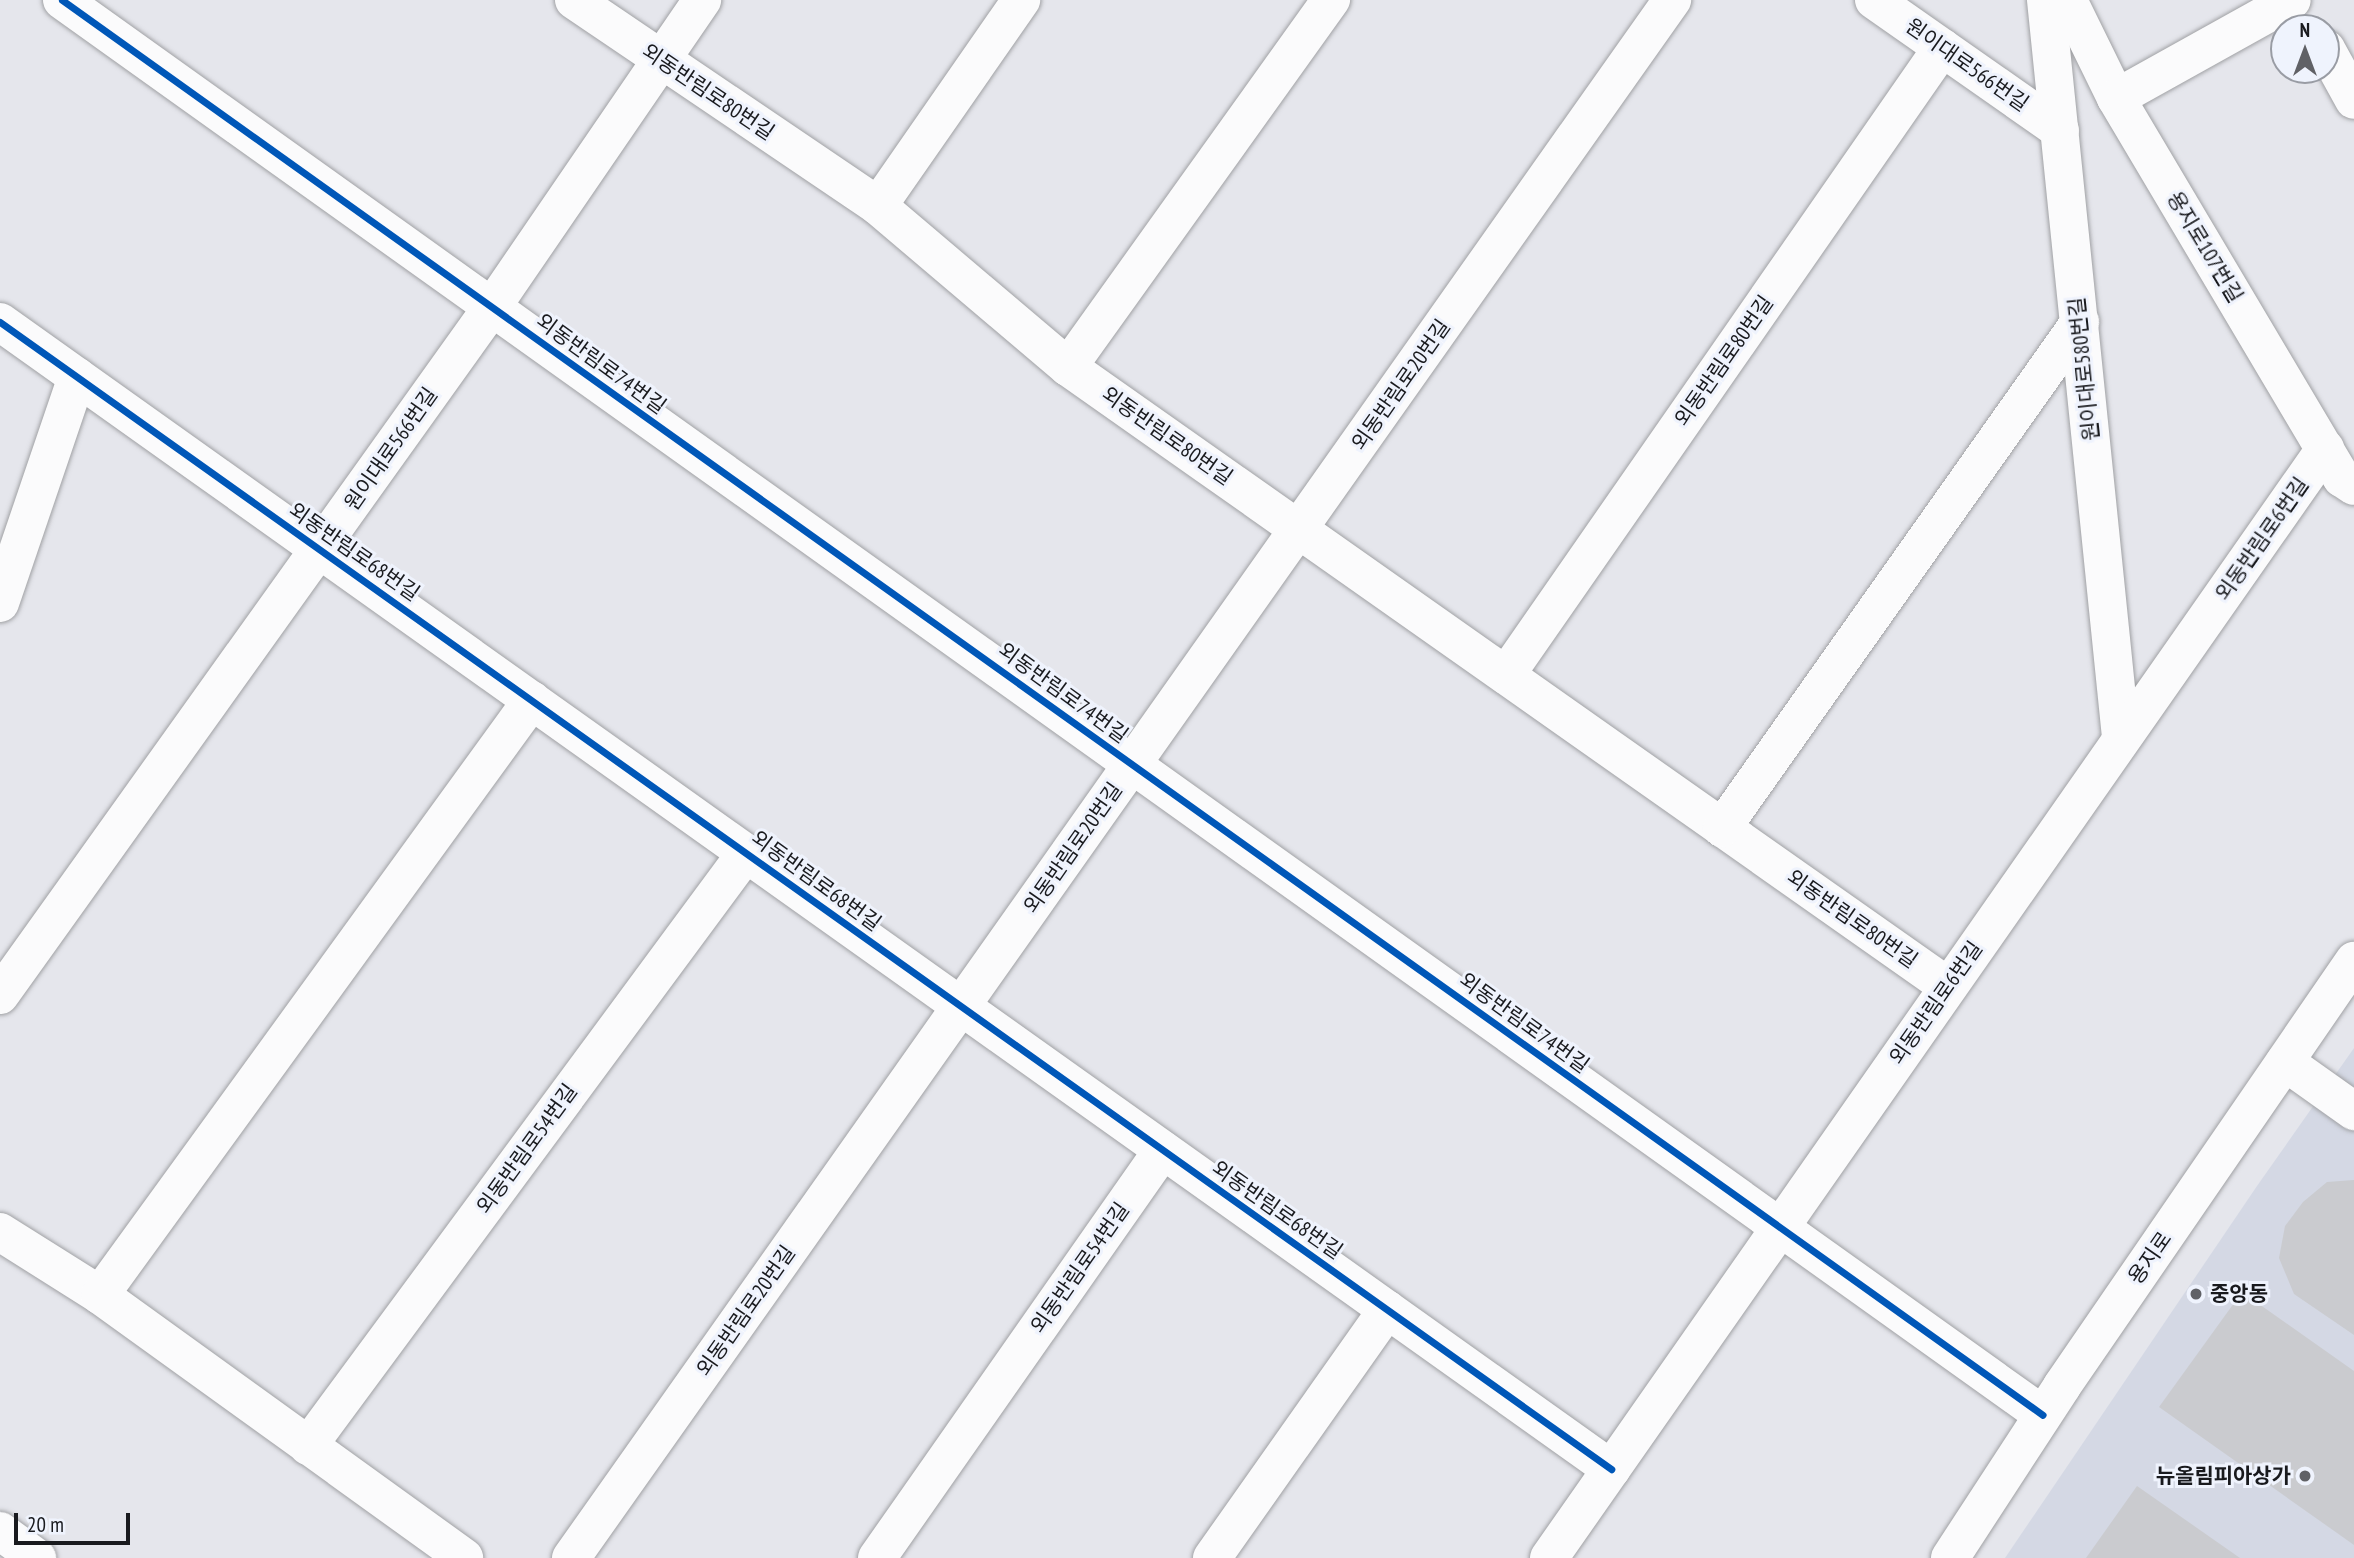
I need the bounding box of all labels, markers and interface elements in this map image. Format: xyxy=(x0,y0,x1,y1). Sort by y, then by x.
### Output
street label: 원이대로566번길 xyxy=(1901,13,2033,117)
north arrow xyxy=(2270,14,2340,84)
text: N xyxy=(2300,18,2310,42)
street label: 외동반림로80번길 xyxy=(637,38,779,146)
street label: 용지로107번길 xyxy=(2162,187,2248,307)
street label: 외동반림로80번길 xyxy=(1669,291,1779,431)
street label: 원이대로580번길 xyxy=(2064,296,2104,442)
street label: 외동반림로74번길 xyxy=(531,309,671,419)
street label: 외동반림로20번길 xyxy=(1346,315,1456,455)
street label: 외동반림로80번길 xyxy=(1097,381,1237,491)
street label: 원이대로566번길 xyxy=(339,383,443,515)
street label: 외동반림로6번길 xyxy=(2210,473,2314,605)
street label: 외동반림로68번길 xyxy=(284,497,424,607)
street label: 외동반림로74번길 xyxy=(993,638,1133,748)
street label: 외동반림로20번길 xyxy=(1018,778,1128,918)
street label: 외동반림로68번길 xyxy=(746,826,886,936)
street label: 외동반림로80번길 xyxy=(1782,864,1922,974)
street label: 외동반림로6번길 xyxy=(1884,937,1988,1069)
street label: 외동반림로74번길 xyxy=(1454,968,1594,1078)
street label: 외동반림로54번길 xyxy=(472,1079,582,1219)
street label: 외동반림로68번길 xyxy=(1207,1155,1347,1265)
street label: 외동반림로54번길 xyxy=(1025,1198,1135,1338)
street label: 용지로 xyxy=(2123,1227,2177,1289)
street label: 외동반림로20번길 xyxy=(691,1241,801,1381)
place label: 중앙동 xyxy=(2210,1281,2268,1307)
marker: 중앙동 xyxy=(2188,1286,2204,1302)
place label: 뉴올림피아상가 xyxy=(2156,1463,2291,1489)
marker: 뉴올림피아상가 xyxy=(2297,1468,2313,1484)
scale bar xyxy=(18,1498,133,1542)
text: 20 m xyxy=(27,1511,64,1538)

